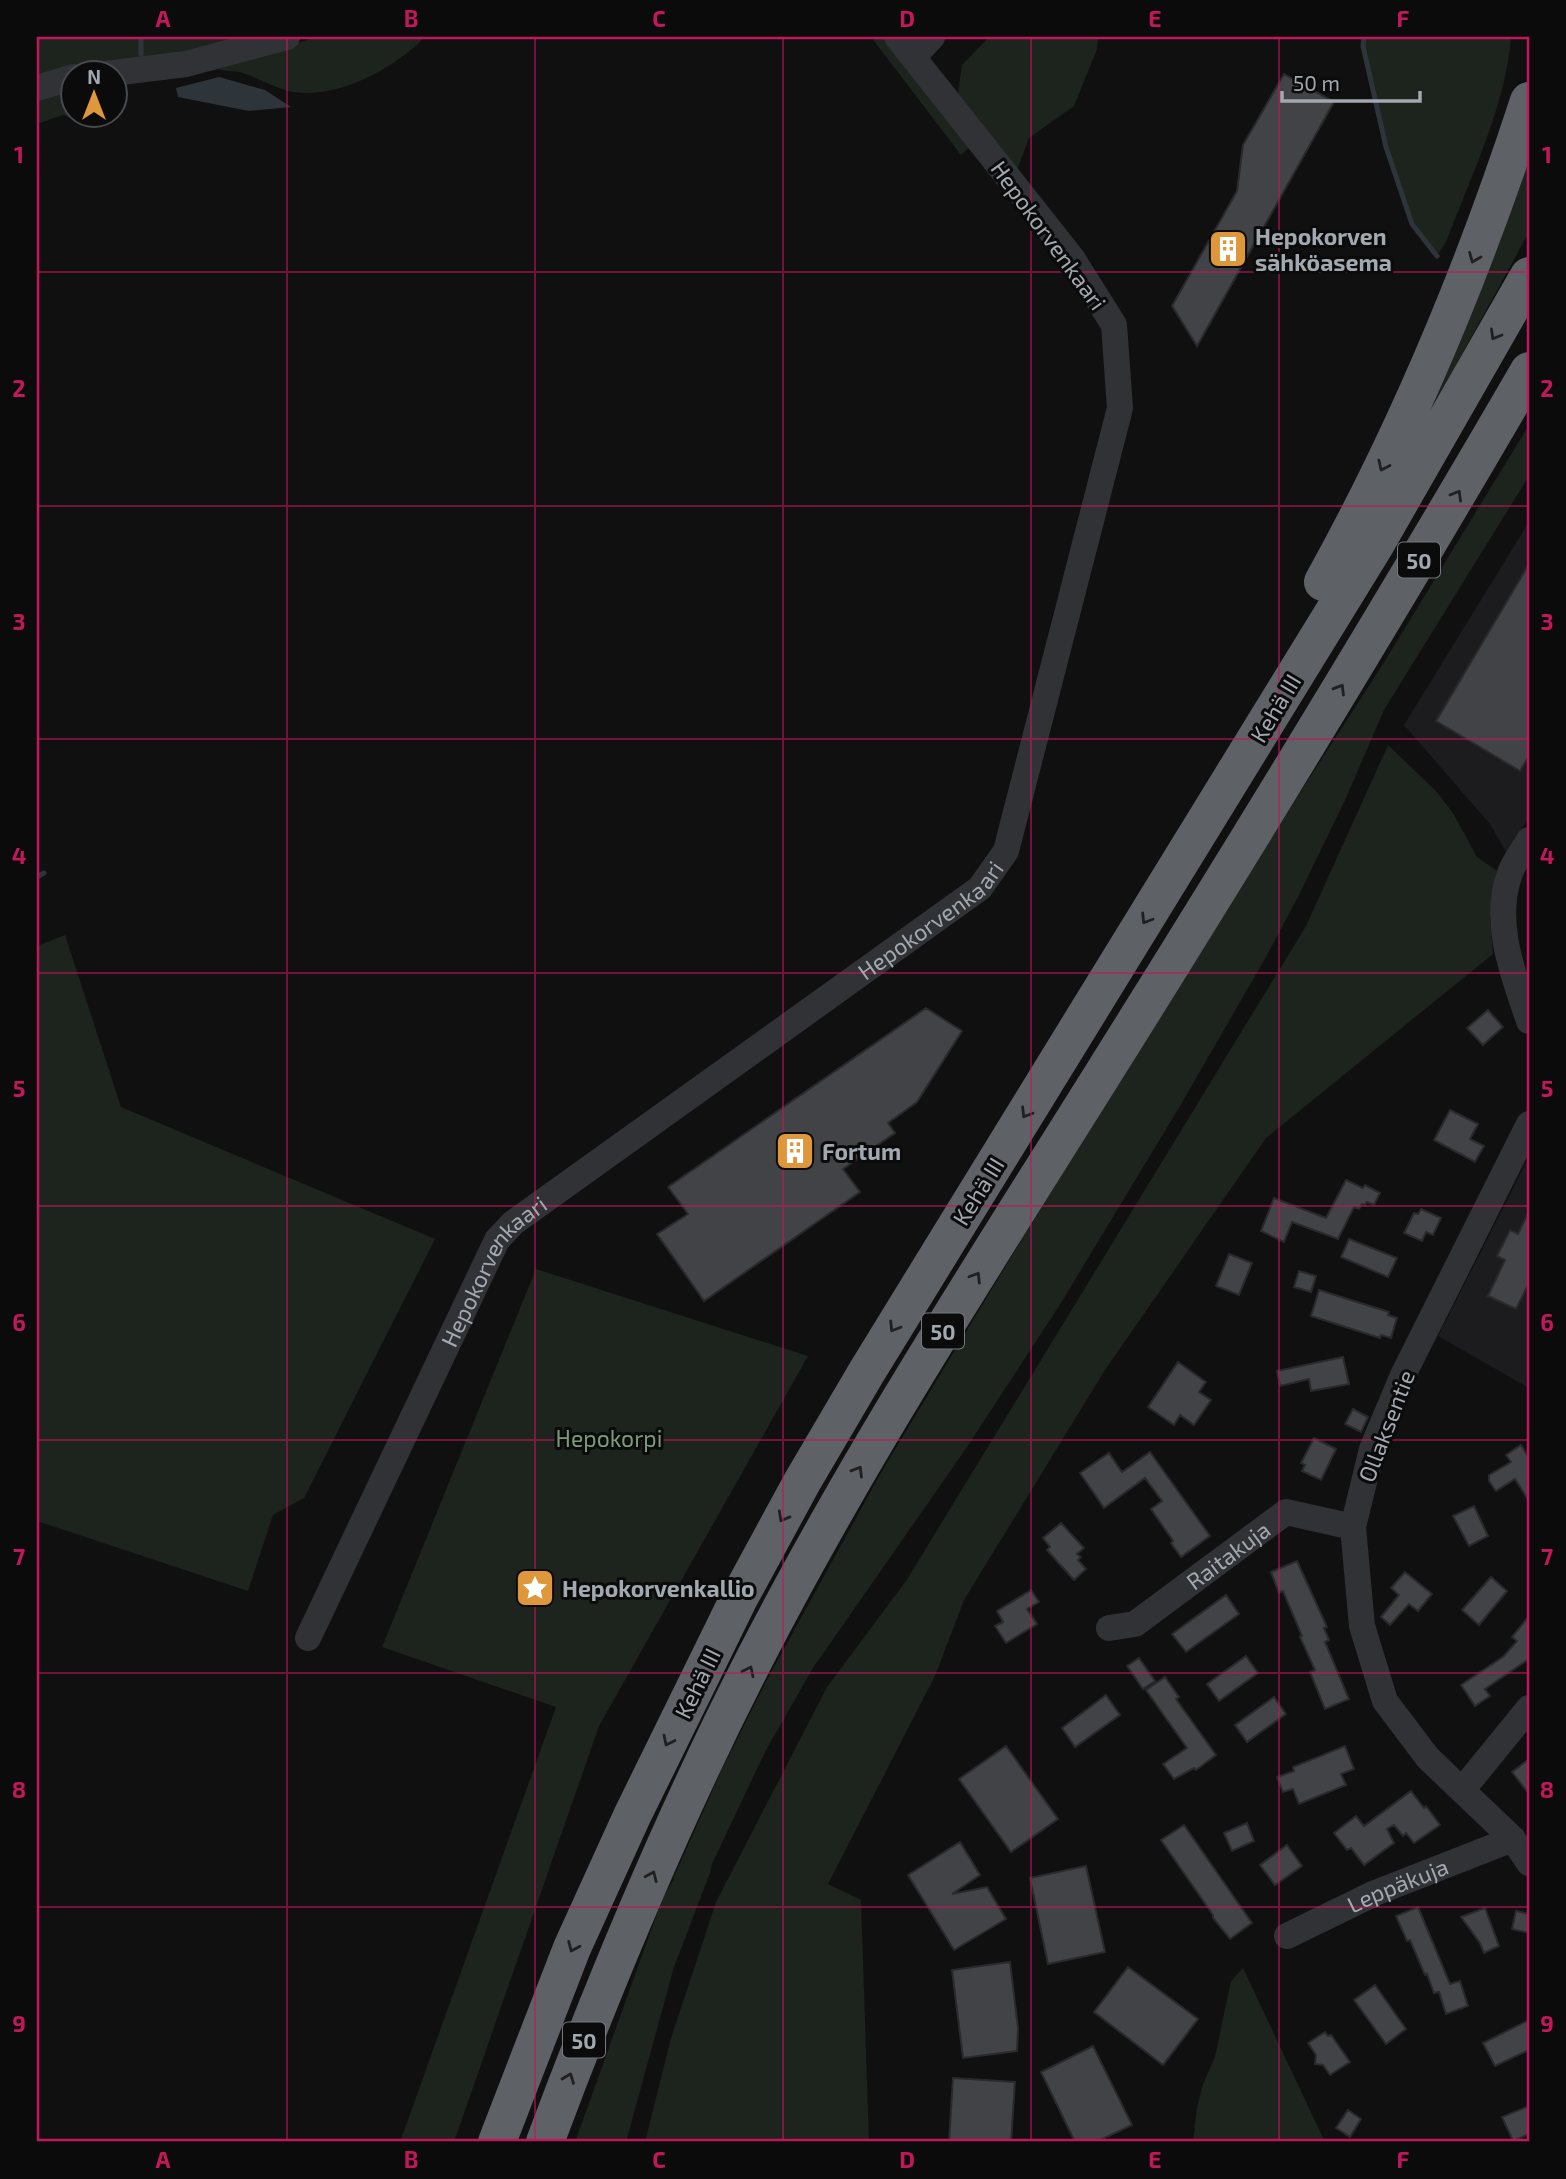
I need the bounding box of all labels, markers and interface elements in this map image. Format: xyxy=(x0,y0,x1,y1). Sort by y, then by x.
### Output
text: A xyxy=(155,4,171,32)
text: B xyxy=(404,4,418,32)
text: C xyxy=(652,4,666,32)
text: D xyxy=(899,4,915,32)
text: E xyxy=(1148,4,1162,32)
text: F xyxy=(1397,4,1410,32)
north arrow xyxy=(60,60,130,130)
scale bar xyxy=(1282,60,1421,104)
text: N xyxy=(87,65,101,88)
text: 50 m xyxy=(1293,70,1340,95)
text: 1 xyxy=(14,140,24,168)
text: 1 xyxy=(1542,140,1552,168)
street label: Hepokorvenkaari xyxy=(986,155,1112,315)
place label: Hepokorven sähköasema xyxy=(1255,222,1392,276)
building icon: Hepokorven sähköasema xyxy=(1207,228,1249,270)
one-way arrow xyxy=(1468,251,1482,263)
one-way arrow xyxy=(1490,328,1503,341)
text: 2 xyxy=(12,374,26,402)
text: 2 xyxy=(1540,374,1554,402)
one-way arrow xyxy=(1377,459,1391,471)
one-way arrow xyxy=(1449,489,1462,502)
road number: 50 xyxy=(1398,542,1440,578)
text: 3 xyxy=(12,607,26,635)
text: 3 xyxy=(1540,607,1554,635)
street label: Kehä III xyxy=(1244,669,1306,747)
one-way arrow xyxy=(1331,684,1344,697)
text: 4 xyxy=(12,841,26,869)
text: 4 xyxy=(1540,841,1554,869)
street label: Hepokorvenkaari xyxy=(852,855,1009,985)
one-way arrow xyxy=(1141,912,1154,925)
text: 5 xyxy=(13,1074,25,1102)
text: 5 xyxy=(1541,1074,1553,1102)
one-way arrow xyxy=(1022,1105,1035,1118)
building icon: Fortum xyxy=(774,1130,816,1172)
place label: Fortum xyxy=(822,1137,901,1165)
street label: Kehä III xyxy=(946,1152,1010,1230)
street label: Hepokorvenkaari xyxy=(434,1190,552,1351)
one-way arrow xyxy=(968,1271,981,1284)
text: 6 xyxy=(12,1308,26,1336)
text: 6 xyxy=(1540,1308,1554,1336)
road number: 50 xyxy=(922,1314,964,1348)
one-way arrow xyxy=(889,1320,902,1333)
street label: Ollaksentie xyxy=(1352,1366,1420,1486)
park label: Hepokorpi xyxy=(556,1424,662,1452)
one-way arrow xyxy=(850,1466,863,1479)
one-way arrow xyxy=(778,1510,791,1522)
street label: Raitakuja xyxy=(1181,1515,1275,1595)
text: 7 xyxy=(13,1542,25,1570)
text: 7 xyxy=(1541,1542,1553,1570)
place icon: Hepokorvenkallio xyxy=(514,1567,556,1609)
place label: Hepokorvenkallio xyxy=(562,1574,755,1602)
street label: Kehä III xyxy=(668,1643,726,1723)
one-way arrow xyxy=(741,1666,755,1678)
one-way arrow xyxy=(663,1734,677,1746)
text: 8 xyxy=(12,1775,26,1803)
text: 8 xyxy=(1540,1775,1554,1803)
street label: Leppäkuja xyxy=(1343,1852,1452,1918)
one-way arrow xyxy=(643,1871,657,1883)
one-way arrow xyxy=(567,1941,581,1953)
text: 9 xyxy=(12,2009,26,2037)
text: 9 xyxy=(1540,2009,1554,2037)
road number: 50 xyxy=(563,2022,605,2058)
one-way arrow xyxy=(561,2073,575,2085)
text: A xyxy=(155,2145,171,2173)
text: B xyxy=(404,2145,418,2173)
text: C xyxy=(652,2145,666,2173)
text: D xyxy=(899,2145,915,2173)
text: E xyxy=(1148,2145,1162,2173)
text: F xyxy=(1397,2145,1410,2173)

